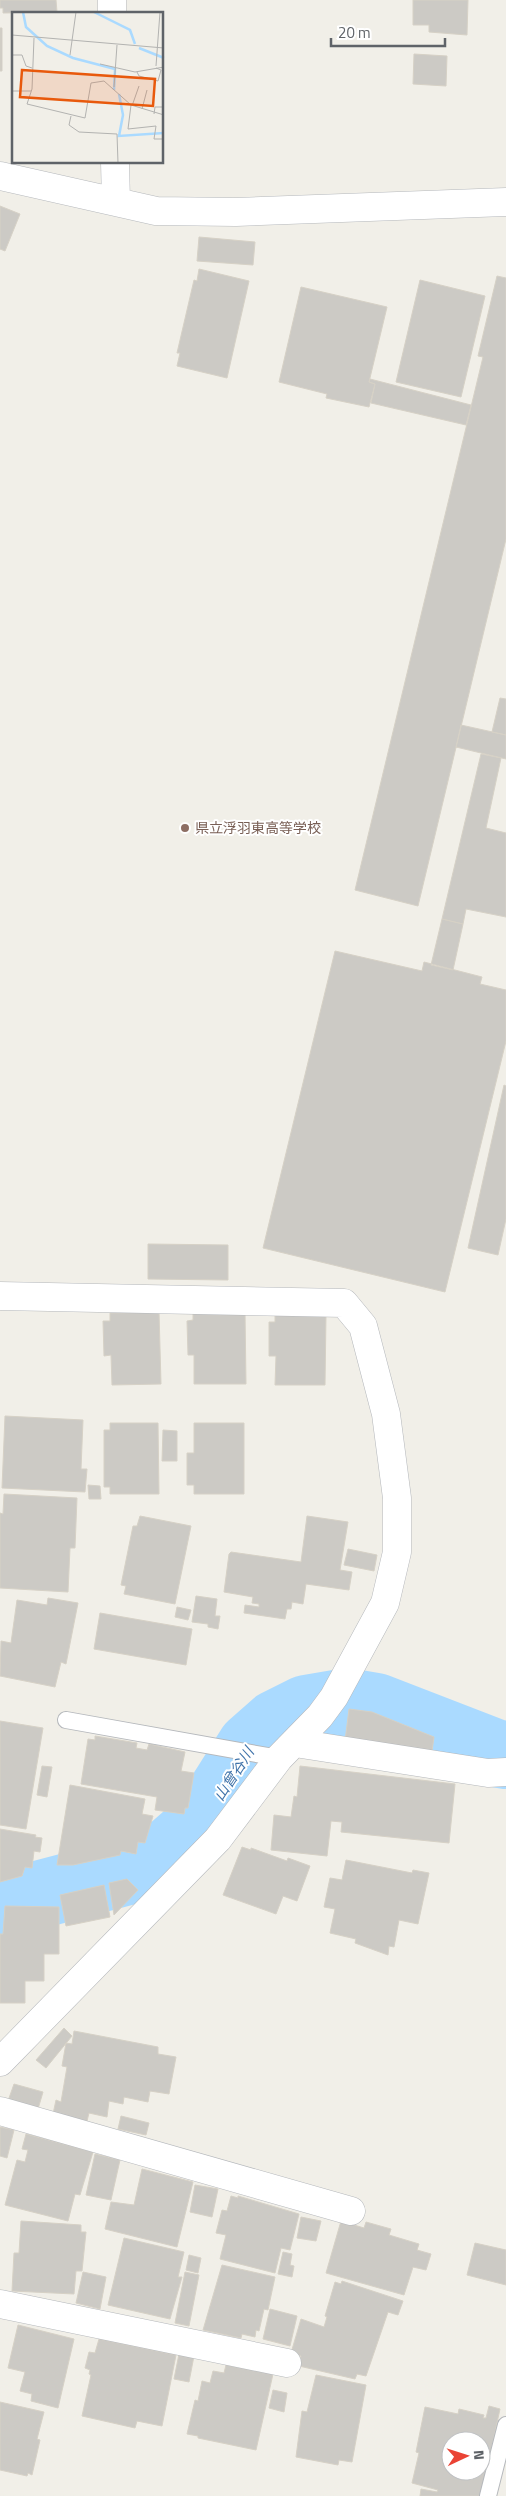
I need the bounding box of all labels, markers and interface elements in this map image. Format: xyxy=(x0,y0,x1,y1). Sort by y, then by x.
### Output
inset map xyxy=(12,12,164,164)
scale bar xyxy=(331,15,445,47)
text: 20 m xyxy=(338,21,371,44)
place label: 県立浮羽東高等学校 xyxy=(195,817,321,838)
marker: 県立浮羽東高等学校 xyxy=(179,822,191,834)
water label: 山曾谷川 xyxy=(208,1741,261,1805)
north arrow xyxy=(441,2431,491,2481)
text: N xyxy=(469,2449,490,2461)

